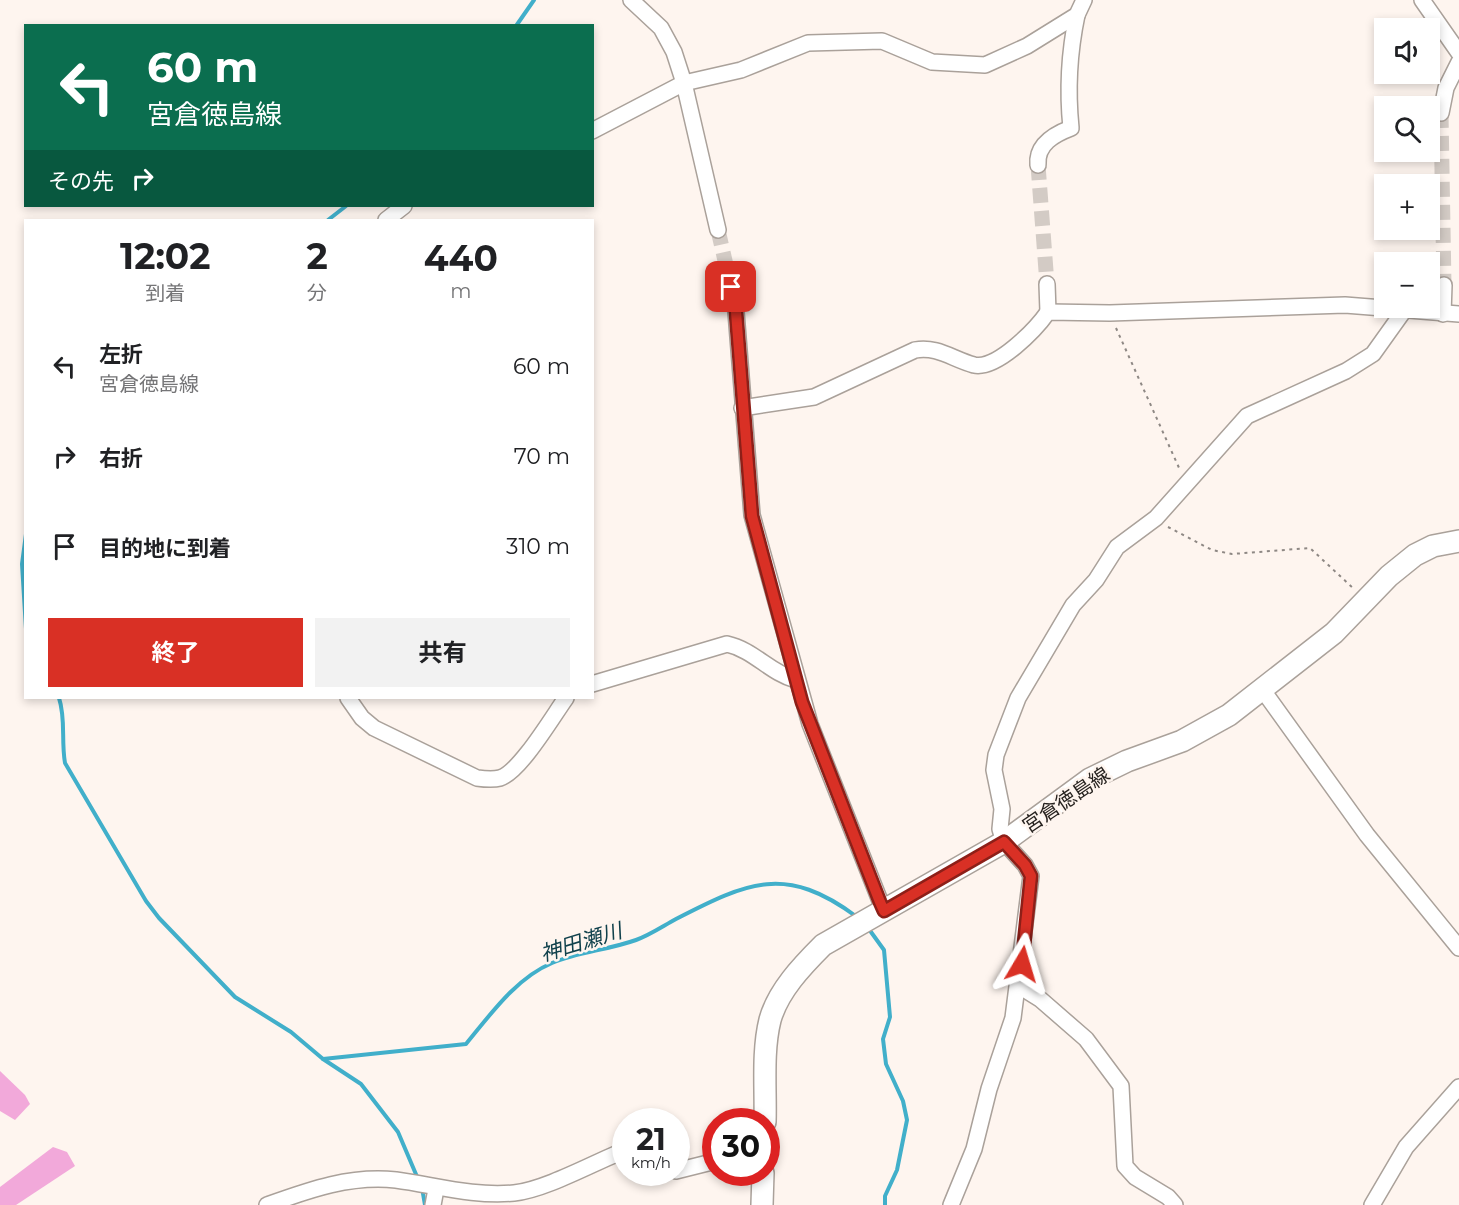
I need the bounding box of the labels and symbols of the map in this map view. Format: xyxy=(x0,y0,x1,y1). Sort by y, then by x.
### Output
pin xyxy=(705,261,756,312)
street label: 宮倉徳島線 xyxy=(1018,762,1114,838)
water label: 神田瀬川 xyxy=(537,917,627,966)
position arrow xyxy=(990,932,1054,996)
speed limit sign: 30 xyxy=(702,1108,780,1186)

